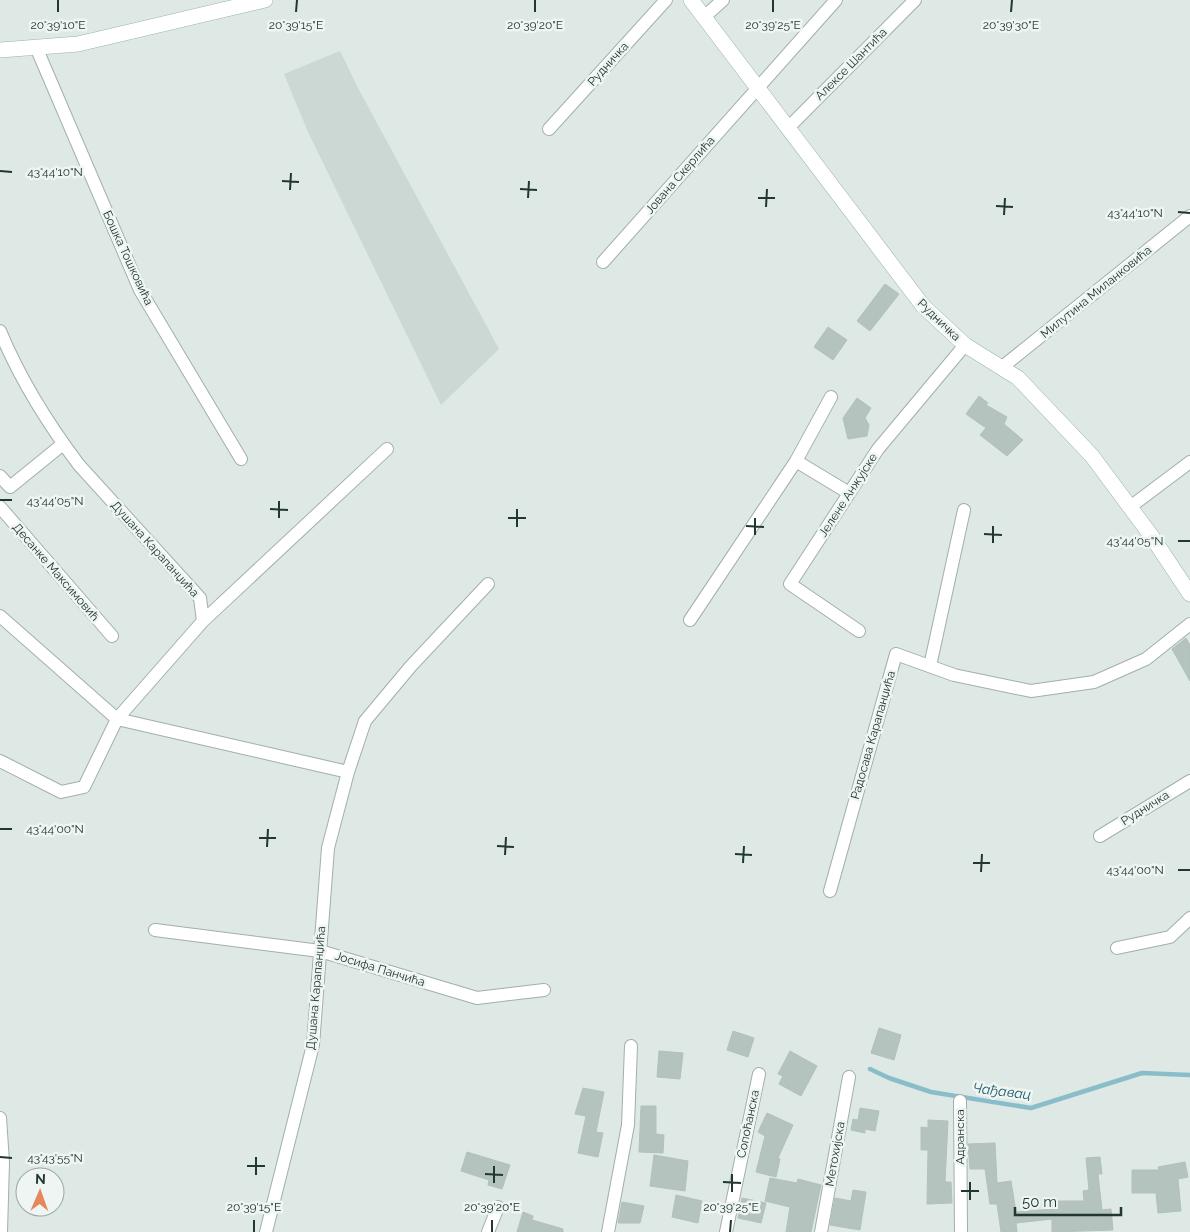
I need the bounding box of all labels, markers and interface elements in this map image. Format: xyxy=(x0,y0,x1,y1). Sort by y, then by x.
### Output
text: 20°39'10"E xyxy=(30,18,86,32)
text: 20°39'15"E xyxy=(269,18,323,32)
text: 20°39'20"E xyxy=(507,18,563,32)
text: 20°39'25"E xyxy=(745,18,801,32)
text: 20°39'30"E xyxy=(983,18,1039,32)
street label: Алексе Шантића xyxy=(812,25,890,103)
street label: Рудничка xyxy=(585,39,631,89)
street label: Јована Скерлића xyxy=(642,133,718,217)
text: 43°44'10"N xyxy=(27,165,83,179)
text: 43°44'10"N xyxy=(1107,206,1163,220)
street label: Бошка Тошковића xyxy=(100,208,156,308)
street label: Милутина Миланковића xyxy=(1038,243,1154,341)
street label: Рудничка xyxy=(915,296,963,344)
street label: Јелене Анжујске xyxy=(816,451,880,539)
text: 43°44'05"N xyxy=(27,494,83,508)
street label: Душана Карапанџића xyxy=(108,498,202,600)
street label: Десанке Максимовић xyxy=(10,520,102,624)
text: 43°44'05"N xyxy=(1107,534,1163,548)
street label: Радосава Карапанџића xyxy=(848,669,898,801)
street label: Рудничка xyxy=(1118,788,1172,828)
text: 43°44'00"N xyxy=(26,822,84,836)
text: 43°44'00"N xyxy=(1106,863,1164,877)
street label: Душана Карапанџића xyxy=(304,926,328,1050)
street label: Јосифа Панчића xyxy=(333,949,427,989)
water label: Чађавац xyxy=(972,1079,1032,1103)
street label: Сопоћанска xyxy=(734,1089,762,1159)
street label: Адранска xyxy=(953,1109,967,1165)
street label: Метохијска xyxy=(822,1121,848,1187)
text: 43°43'55"N xyxy=(27,1151,83,1165)
north arrow xyxy=(15,1167,65,1217)
text: N xyxy=(35,1171,46,1187)
scale bar xyxy=(1015,1184,1121,1216)
text: 50 m xyxy=(1022,1193,1057,1211)
text: 20°39'15"E xyxy=(227,1200,281,1214)
text: 20°39'20"E xyxy=(464,1200,520,1214)
text: 20°39'25"E xyxy=(703,1200,759,1214)

